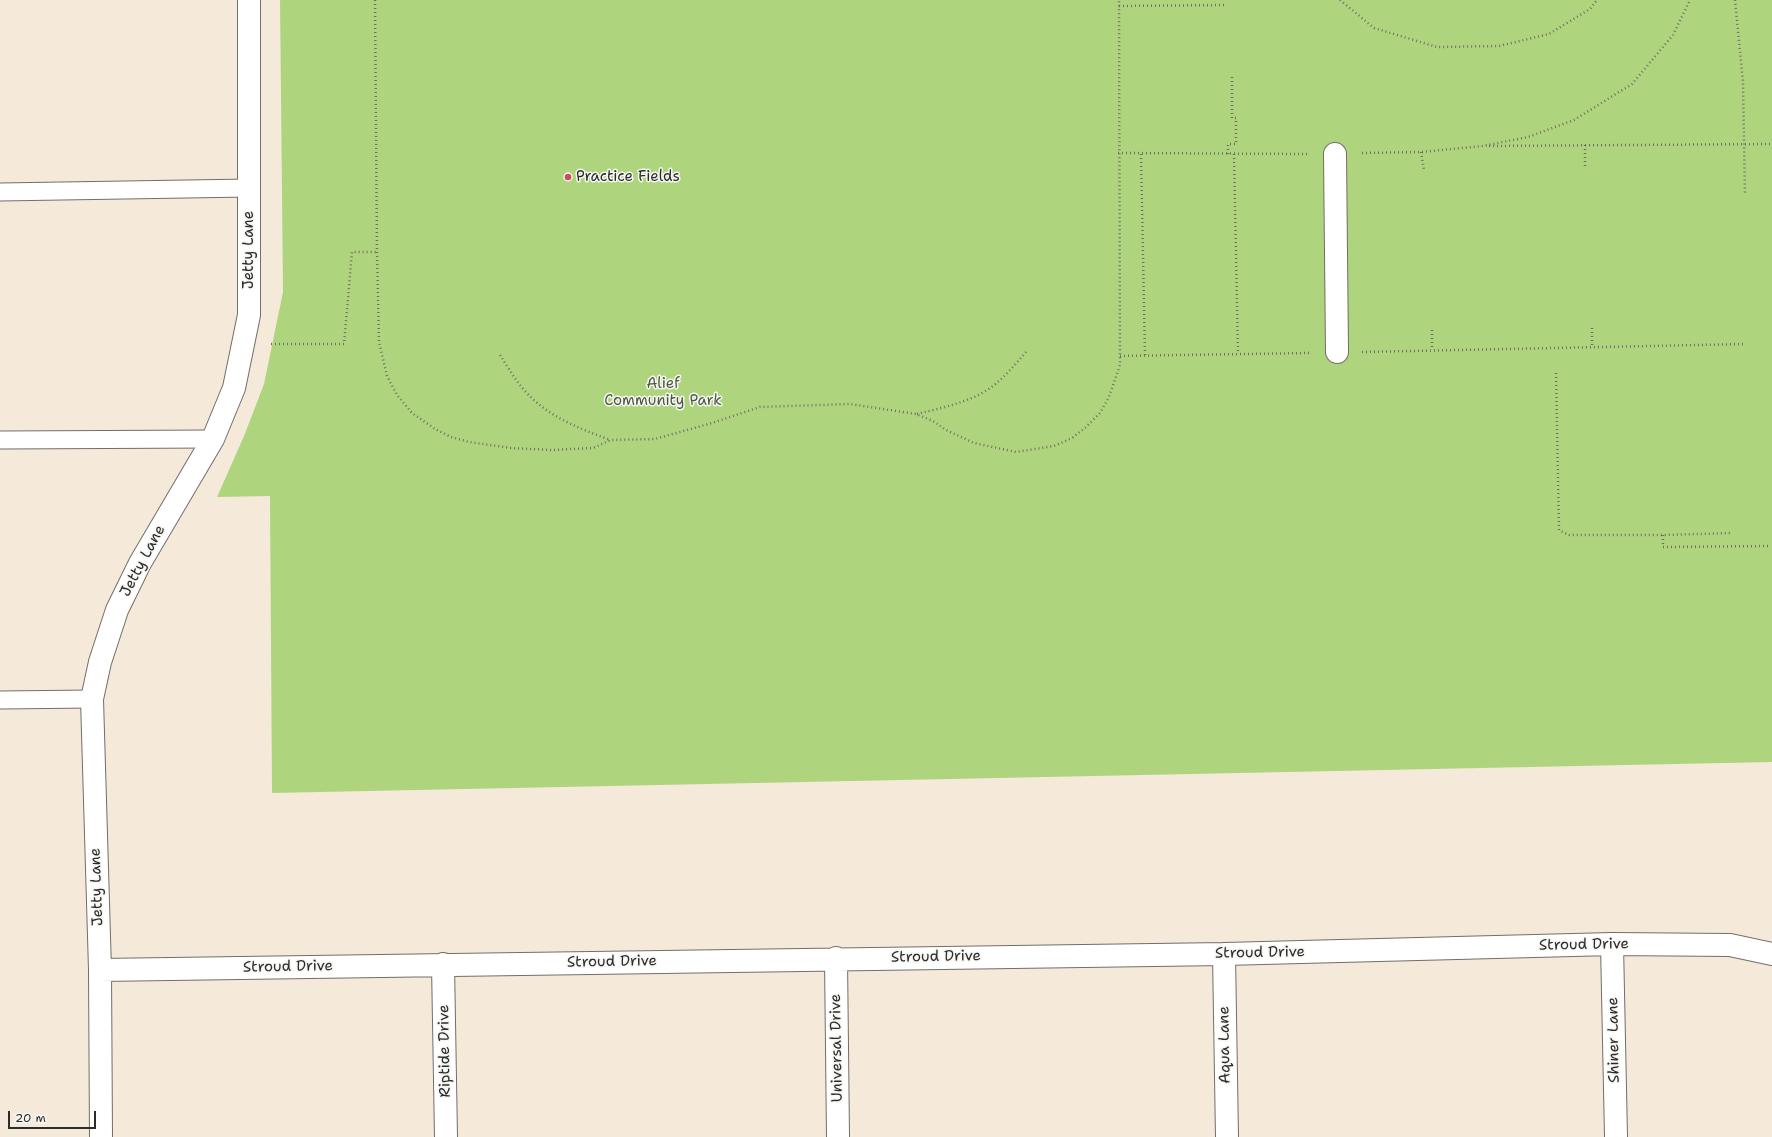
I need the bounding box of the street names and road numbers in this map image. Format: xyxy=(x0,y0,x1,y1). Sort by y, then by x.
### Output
street label: Jetty Lane xyxy=(240,211,258,289)
street label: Jetty Lane xyxy=(117,522,169,600)
street label: Jetty Lane xyxy=(87,847,107,927)
street label: Stroud Drive xyxy=(1539,935,1629,955)
street label: Stroud Drive xyxy=(1215,943,1305,963)
street label: Stroud Drive xyxy=(891,947,981,967)
street label: Stroud Drive xyxy=(567,952,657,972)
street label: Stroud Drive xyxy=(243,957,333,977)
street label: Universal Drive xyxy=(827,994,847,1102)
street label: Shiner Lane xyxy=(1604,997,1624,1083)
street label: Riptide Drive xyxy=(435,1004,455,1098)
street label: Aqua Lane xyxy=(1215,1006,1235,1084)

